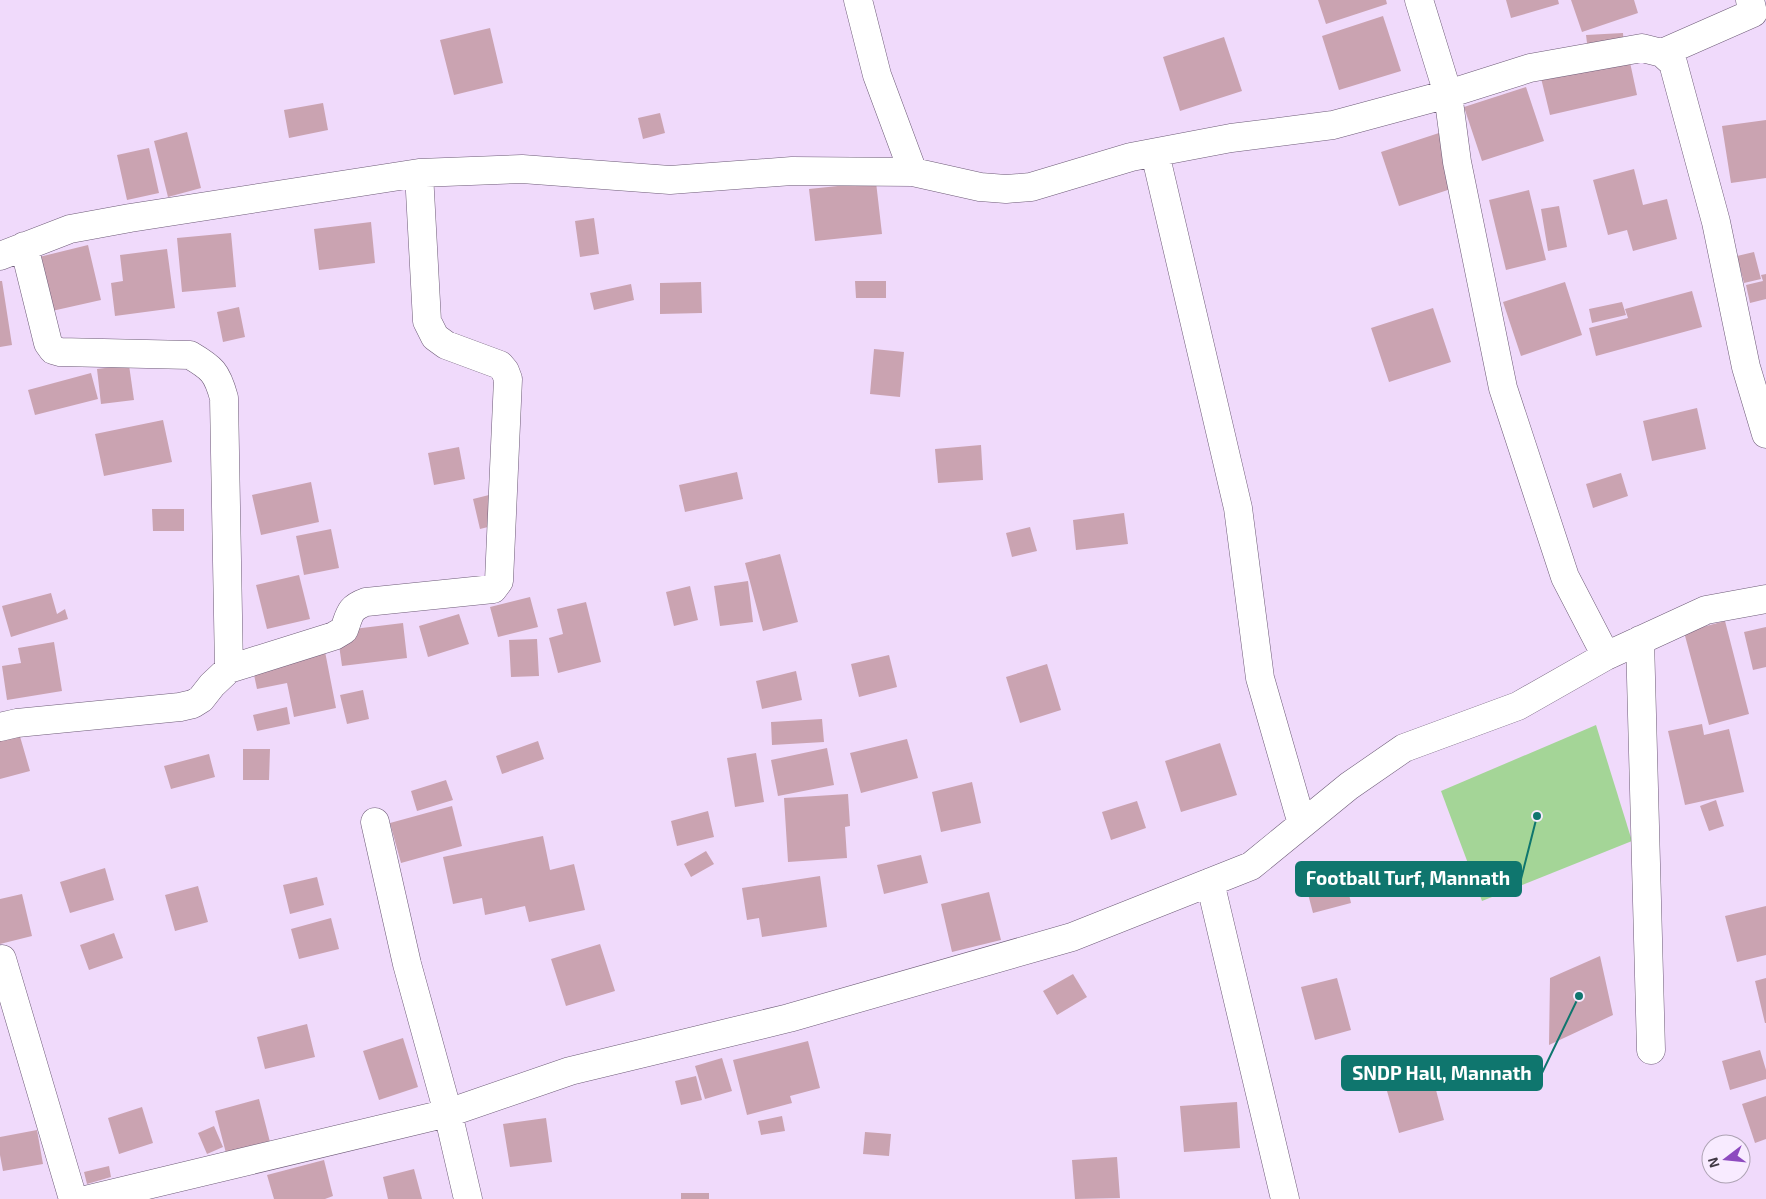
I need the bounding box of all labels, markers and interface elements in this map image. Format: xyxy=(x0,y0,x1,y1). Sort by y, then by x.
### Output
callout: Football Turf, Mannath xyxy=(1296,862,1521,896)
text: Football Turf, Mannath xyxy=(1306,866,1510,889)
callout: SNDP Hall, Mannath xyxy=(1342,1056,1542,1090)
text: SNDP Hall, Mannath xyxy=(1352,1061,1532,1084)
north arrow xyxy=(1701,1134,1751,1184)
text: N xyxy=(1703,1156,1723,1170)

